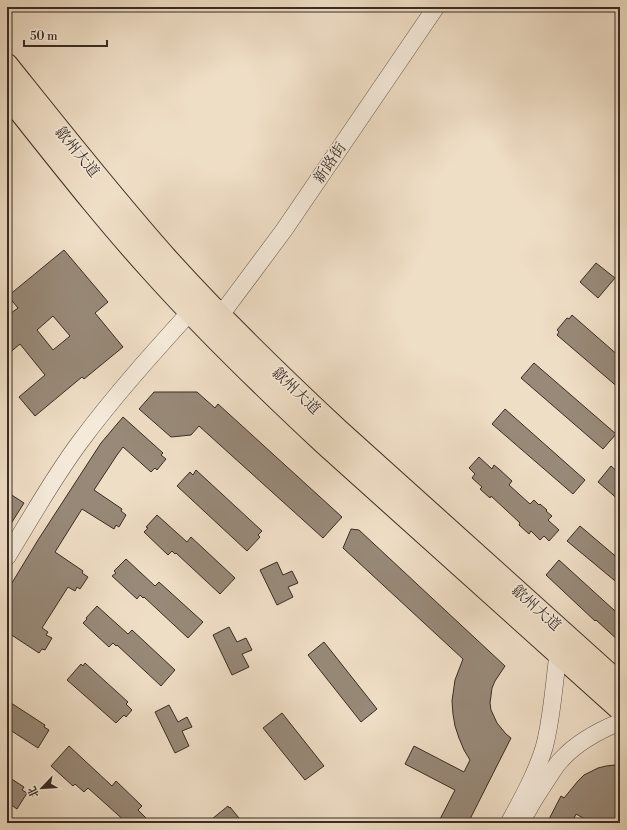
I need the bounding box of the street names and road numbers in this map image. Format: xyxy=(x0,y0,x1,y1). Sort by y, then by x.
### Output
street label: 歙州大道 xyxy=(51,123,103,181)
street label: 新路街 xyxy=(310,139,350,187)
street label: 歙州大道 xyxy=(268,363,324,419)
street label: 歙州大道 xyxy=(507,581,565,635)

